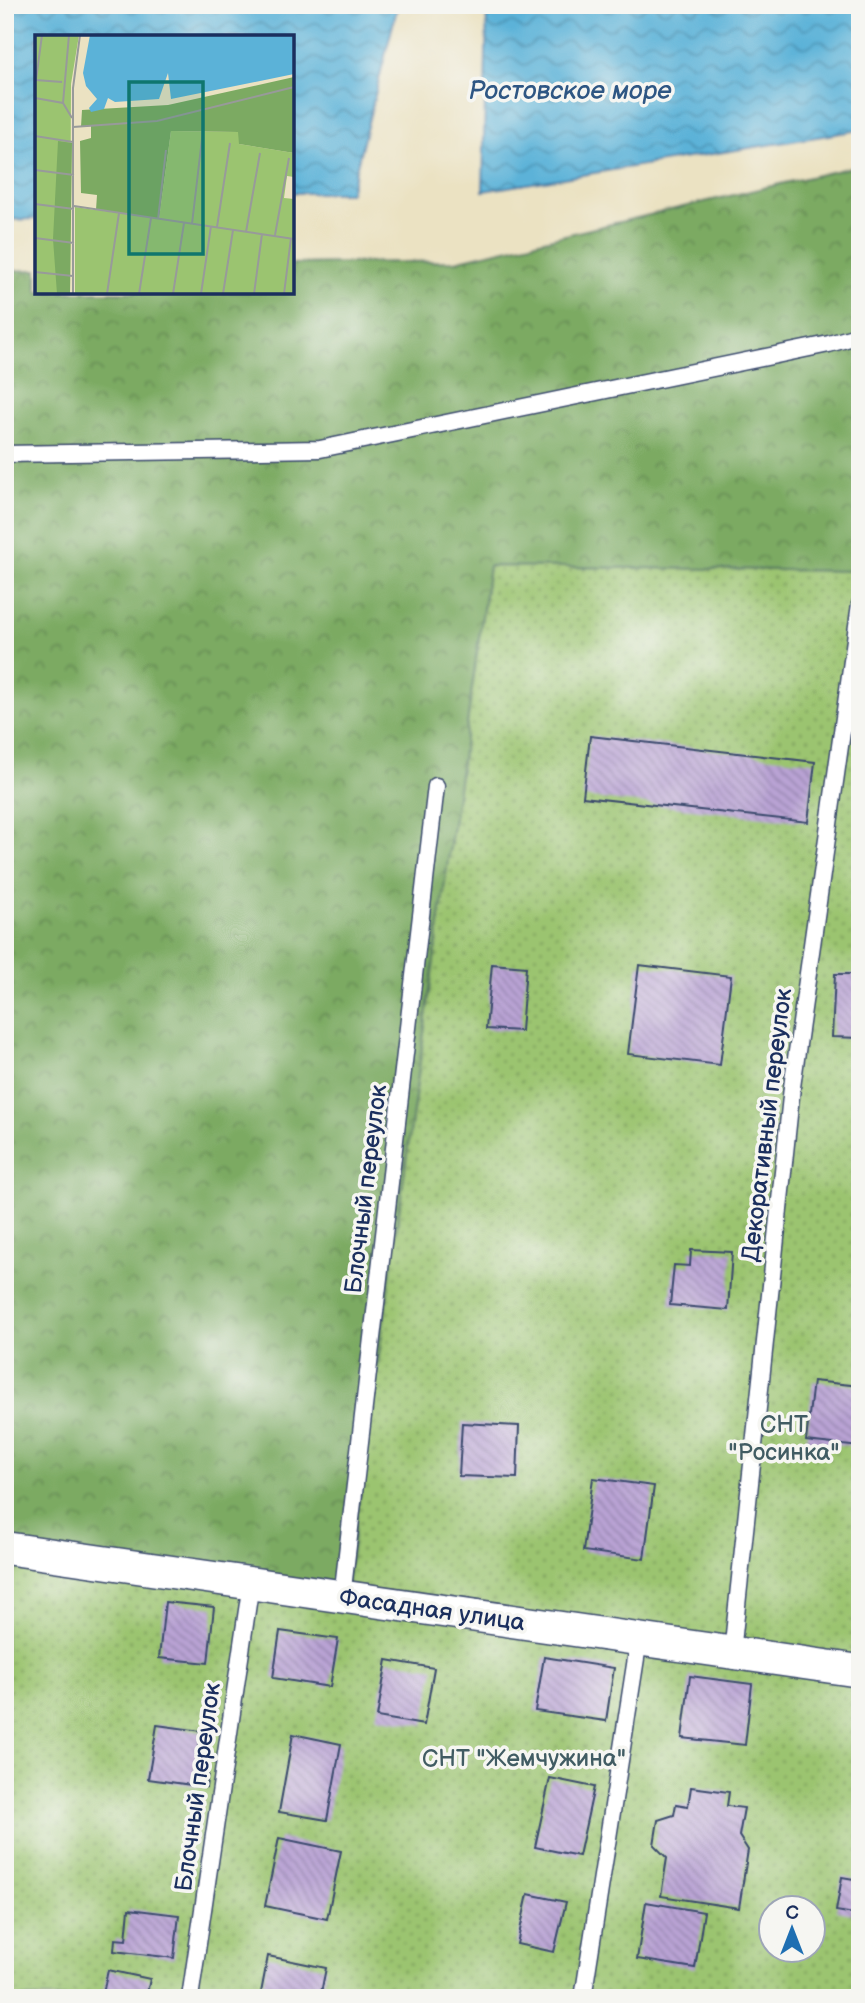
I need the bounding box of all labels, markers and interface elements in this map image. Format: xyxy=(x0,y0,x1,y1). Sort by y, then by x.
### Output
inset map xyxy=(35,35,294,294)
water label: Ростовское море xyxy=(468,76,672,107)
street label: Декоративный переулок xyxy=(736,986,798,1263)
street label: Блочный переулок xyxy=(339,1083,393,1295)
park label: СНТ "Росинка" xyxy=(729,1410,839,1467)
street label: Фасадная улица xyxy=(337,1583,527,1637)
street label: Блочный переулок xyxy=(169,1681,227,1893)
park label: СНТ "Жемчужина" xyxy=(422,1744,626,1773)
north arrow xyxy=(756,1895,826,1965)
text: С xyxy=(785,1902,799,1925)

